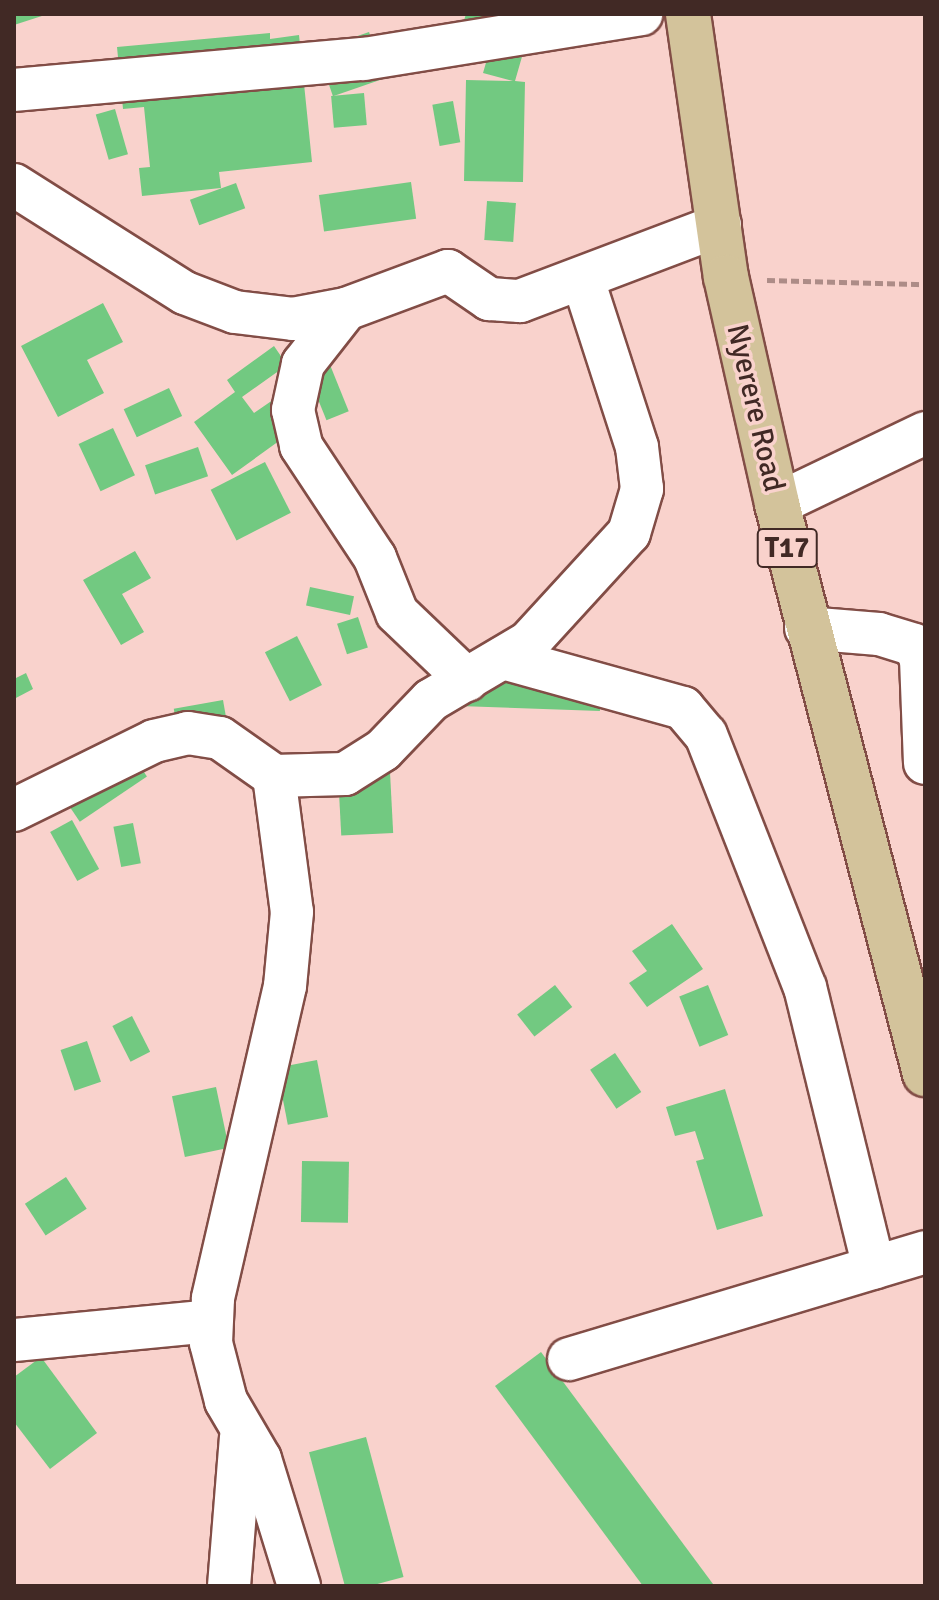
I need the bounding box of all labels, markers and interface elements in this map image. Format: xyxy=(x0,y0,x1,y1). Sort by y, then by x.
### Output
street label: Nyerere Road xyxy=(718,321,792,495)
road number: T17 xyxy=(755,524,819,572)

